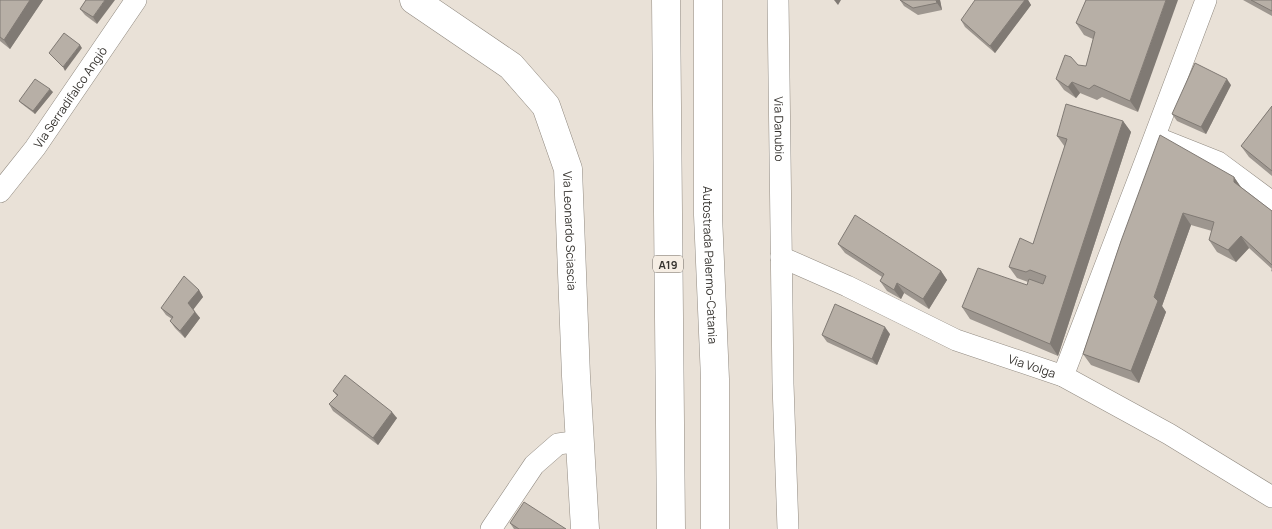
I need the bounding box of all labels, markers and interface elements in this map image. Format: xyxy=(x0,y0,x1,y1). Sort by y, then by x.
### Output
street label: Via Serradifalco Angiò xyxy=(29,43,111,151)
street label: Via Danubio xyxy=(771,96,789,162)
street label: Via Leonardo Sciascia xyxy=(560,171,581,291)
street label: Autostrada Palermo-Catania xyxy=(699,186,722,344)
road number: A19 xyxy=(653,255,683,272)
street label: Via Volga xyxy=(1006,350,1058,381)

